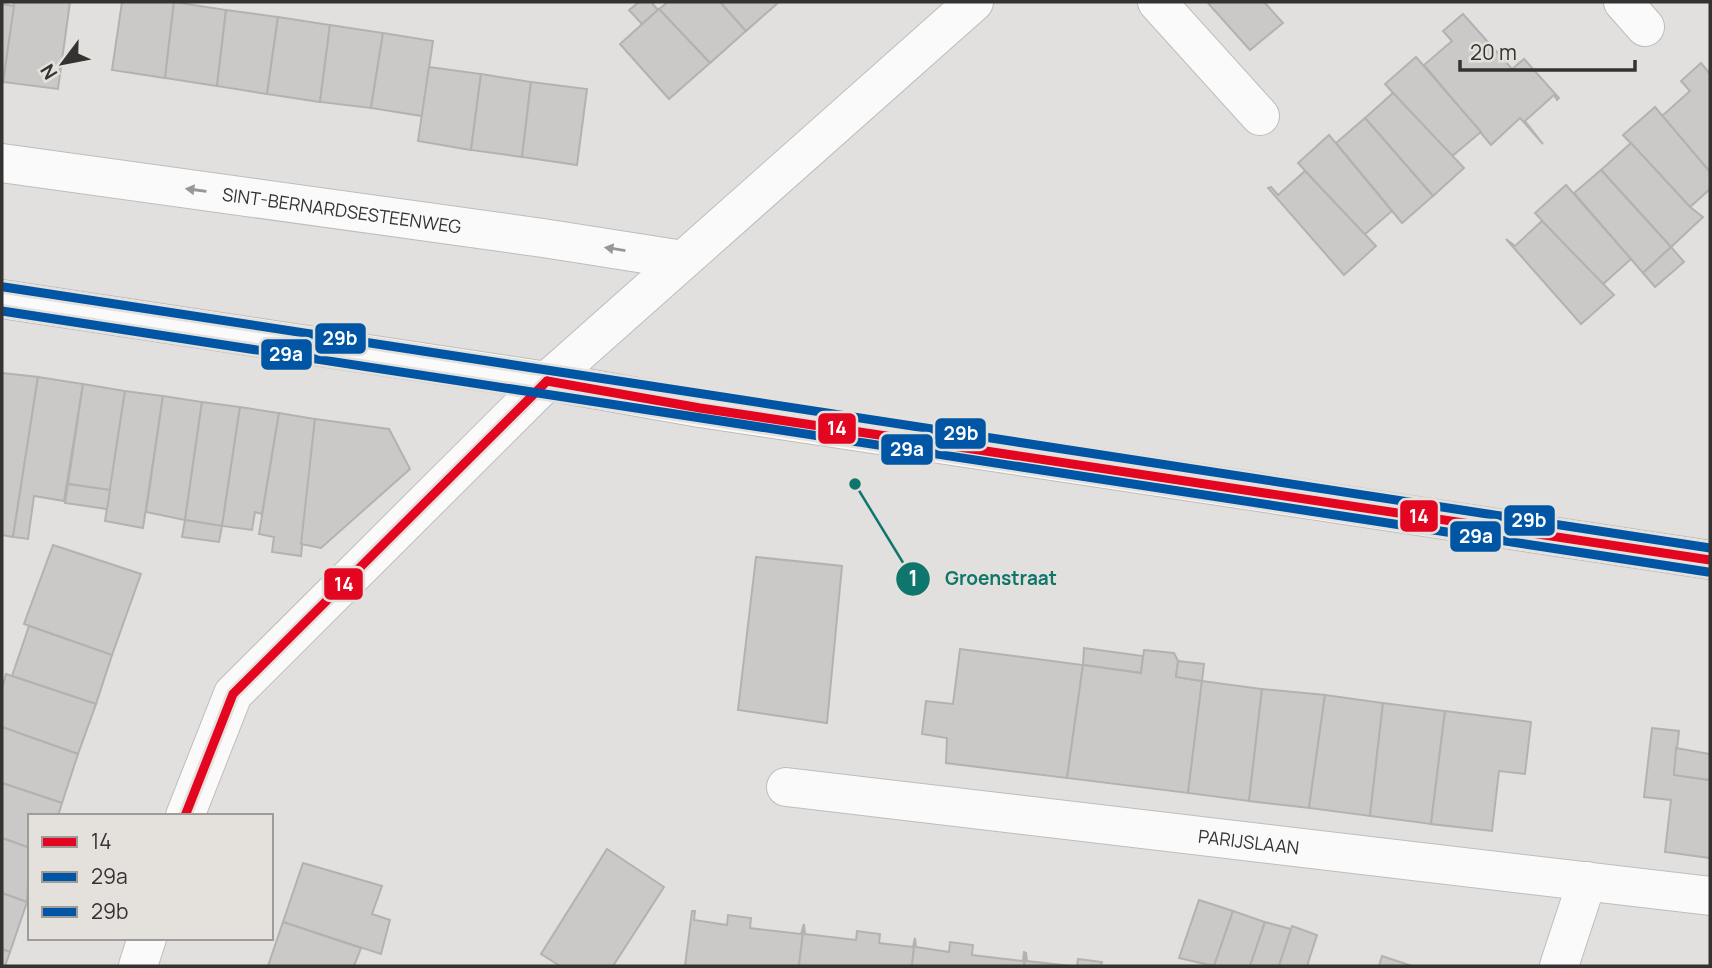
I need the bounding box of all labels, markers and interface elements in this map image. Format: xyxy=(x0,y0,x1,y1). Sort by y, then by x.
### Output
north arrow xyxy=(28,28,98,98)
scale bar xyxy=(1460,28,1635,72)
text: 20 m xyxy=(1470,38,1517,66)
text: N xyxy=(34,59,63,85)
street label: SINT-BERNARDSESTEENWEG xyxy=(221,182,463,239)
one-way arrow xyxy=(185,184,207,195)
one-way arrow xyxy=(604,243,626,254)
line badge: 29b xyxy=(314,322,367,355)
text: 29b xyxy=(323,325,357,351)
line badge: 29a xyxy=(260,338,313,371)
text: 29a xyxy=(269,341,303,367)
line badge: 14 xyxy=(817,412,857,445)
text: 14 xyxy=(827,415,847,441)
line badge: 29b xyxy=(934,417,987,450)
text: 29b xyxy=(944,420,978,446)
line badge: 29a xyxy=(880,433,934,466)
text: 29a xyxy=(890,436,924,462)
line badge: 14 xyxy=(1399,499,1439,533)
text: 14 xyxy=(1409,503,1429,529)
line badge: 29b xyxy=(1503,504,1556,537)
text: 29b xyxy=(1512,507,1546,533)
line badge: 29a xyxy=(1449,520,1502,553)
text: 29a xyxy=(1459,523,1493,549)
callout: Groenstraat xyxy=(896,559,1071,599)
text: 1 xyxy=(908,564,918,592)
text: Groenstraat xyxy=(945,565,1057,591)
line badge: 14 xyxy=(323,567,364,601)
text: 14 xyxy=(334,571,354,597)
legend xyxy=(28,814,273,940)
street label: PARIJSLAAN xyxy=(1197,824,1301,859)
text: 14 xyxy=(91,827,112,855)
text: 29a xyxy=(91,862,128,890)
text: 29b xyxy=(91,897,128,925)

